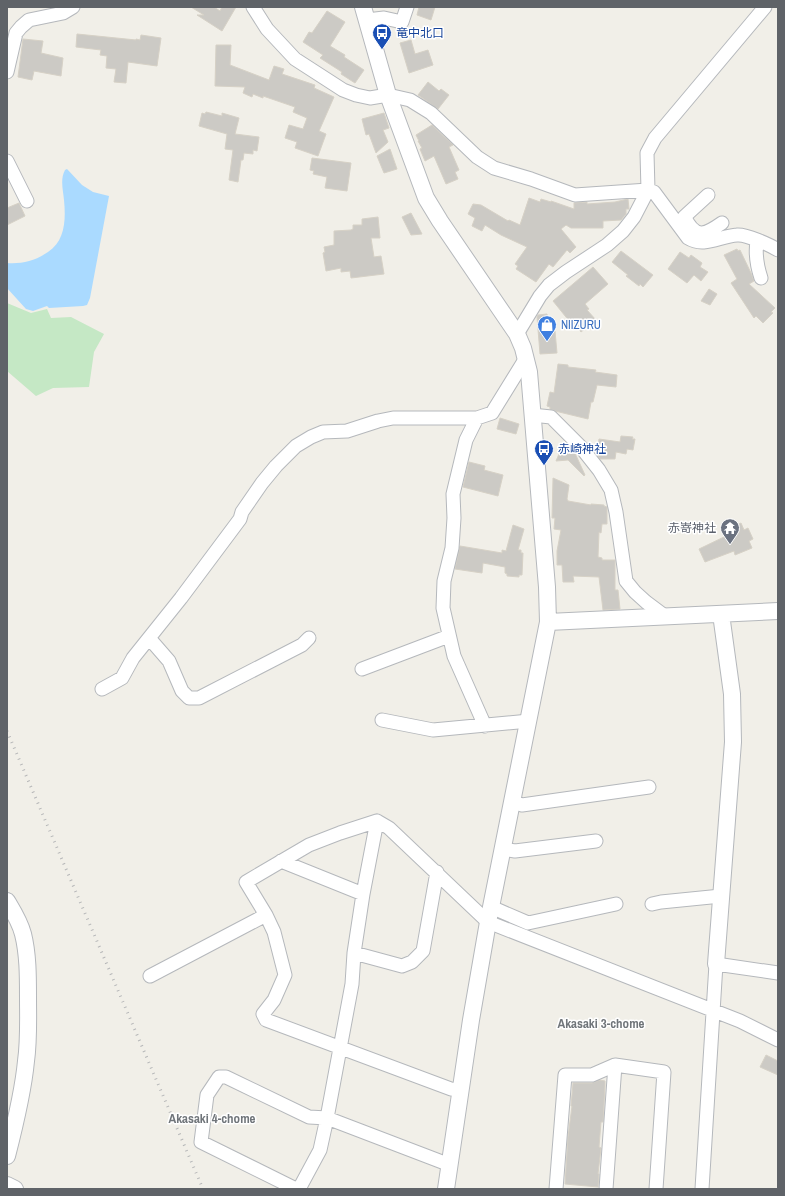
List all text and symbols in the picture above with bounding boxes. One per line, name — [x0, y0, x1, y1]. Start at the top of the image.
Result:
bus stop icon: 竜中北口 — [371, 22, 393, 50]
place label: 竜中北口 — [396, 25, 444, 41]
shop icon: NIIZURU — [536, 314, 558, 342]
place label: NIIZURU — [561, 317, 601, 333]
bus stop icon: 赤崎神社 — [533, 438, 555, 466]
place label: 赤崎神社 — [558, 441, 606, 457]
temple icon: 赤嵜神社 — [719, 517, 741, 545]
place label: 赤嵜神社 — [668, 520, 716, 536]
district label: Akasaki 3-chome — [557, 1015, 645, 1032]
district label: Akasaki 4-chome — [168, 1110, 256, 1127]

